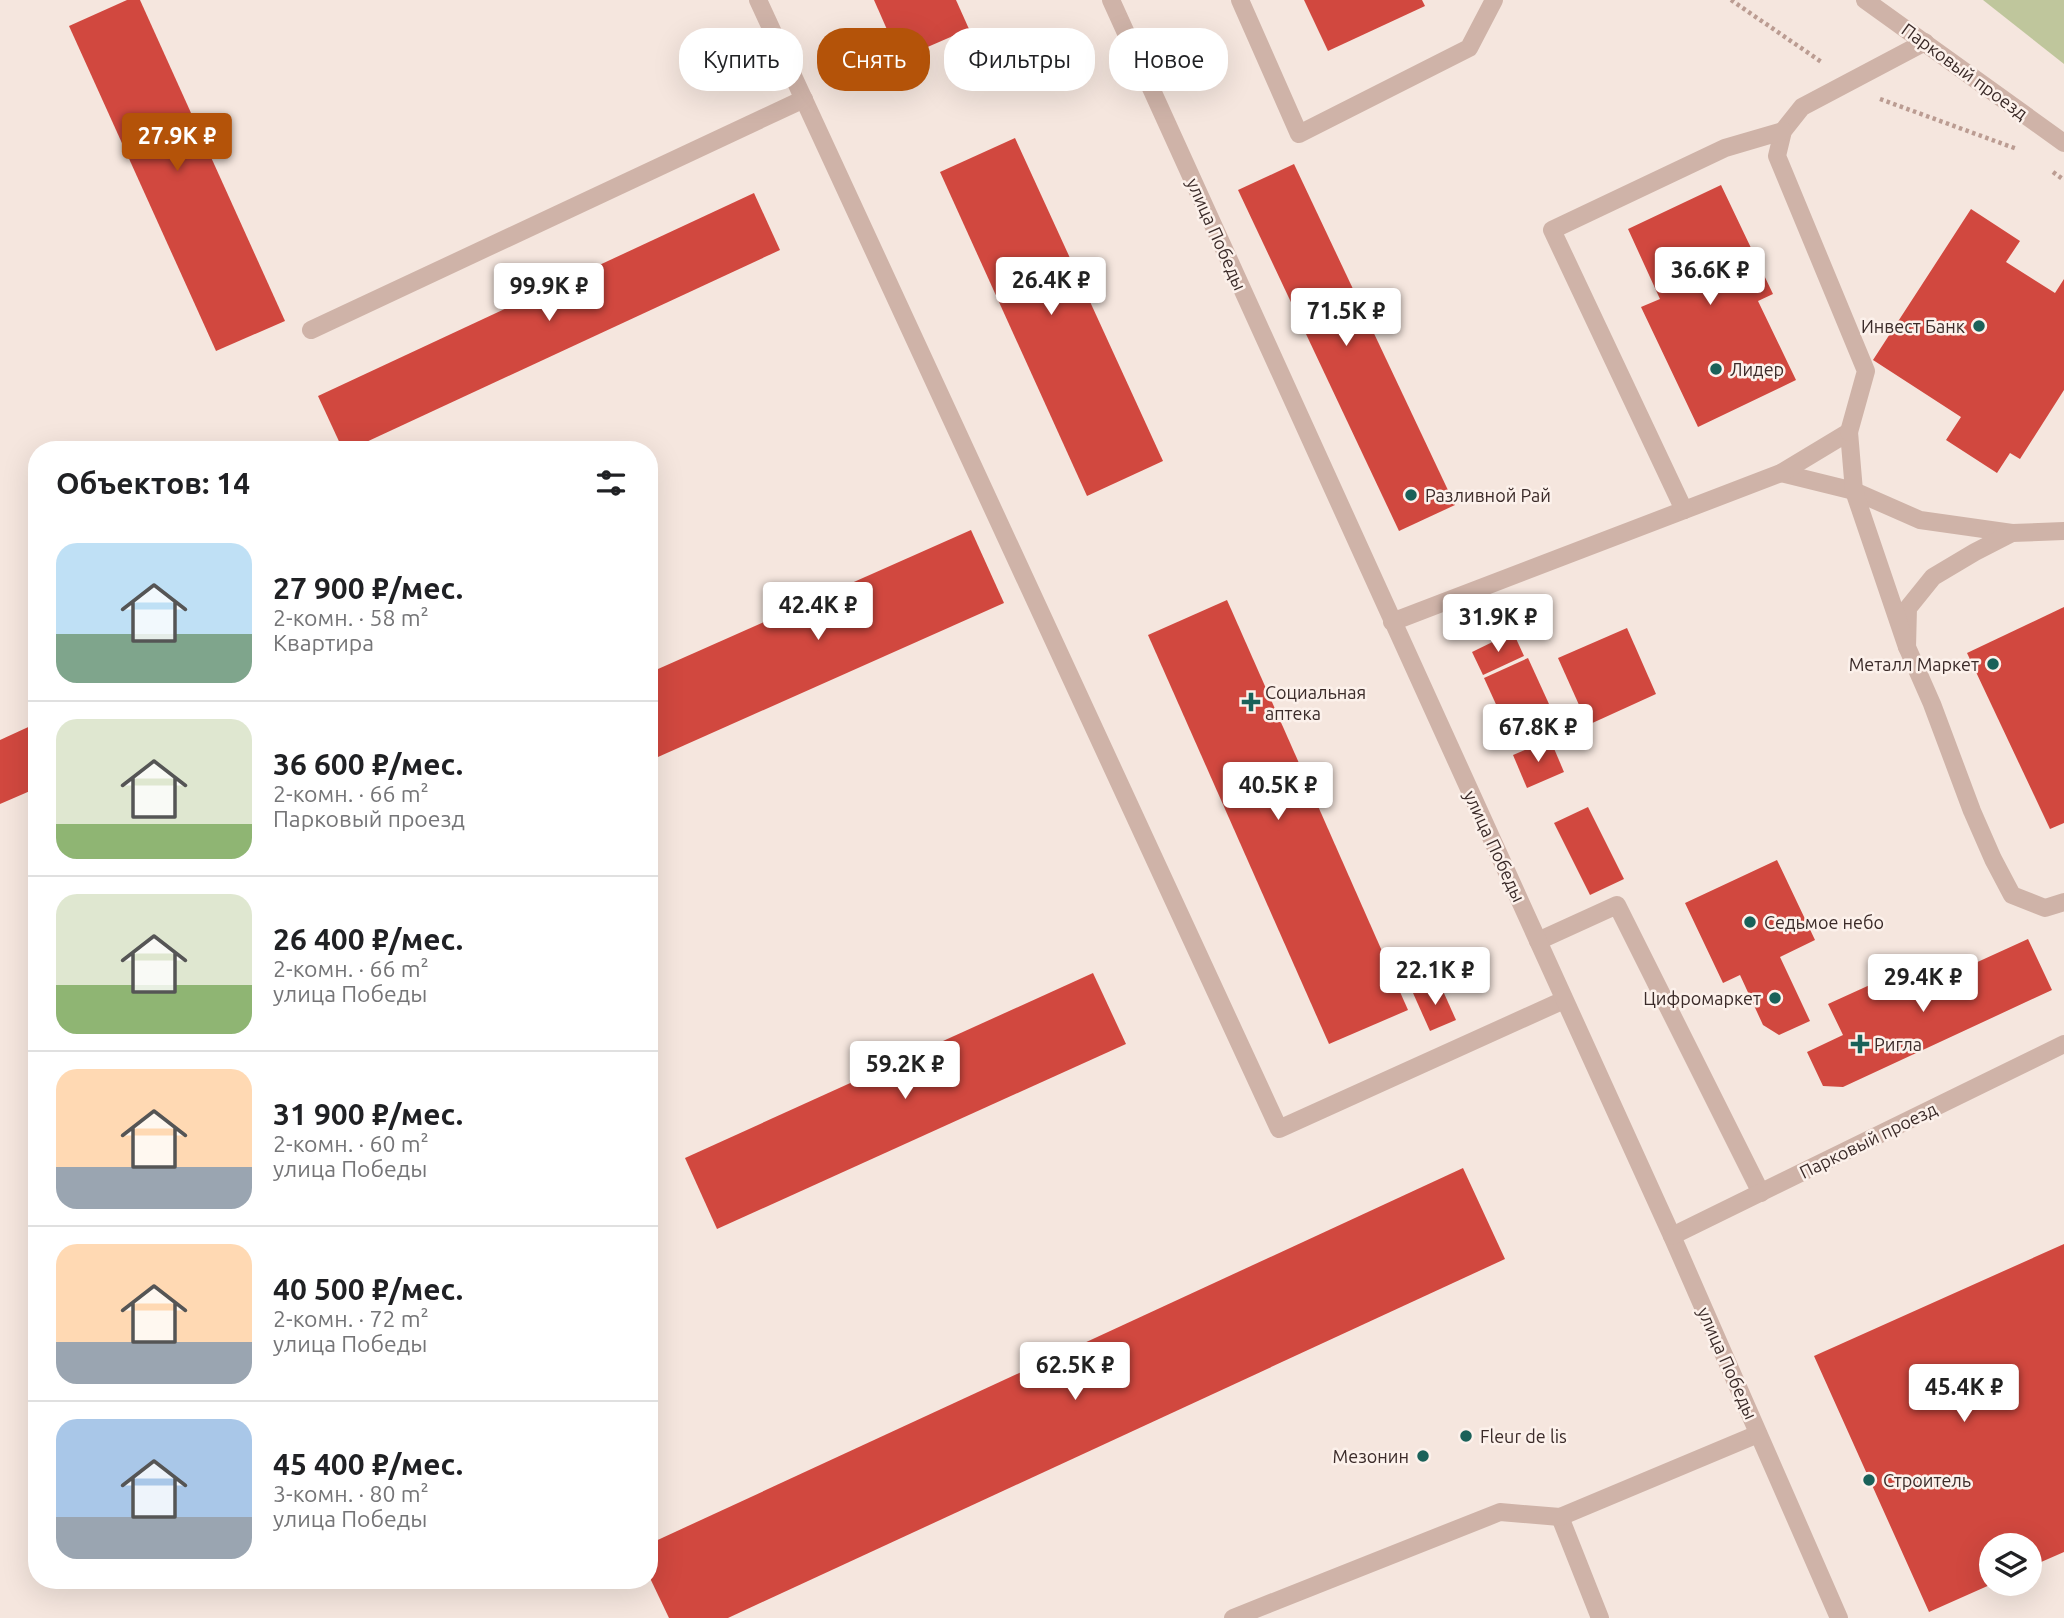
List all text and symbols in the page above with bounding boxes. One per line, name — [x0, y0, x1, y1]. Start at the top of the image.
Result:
street label: Парковый проезд — [1898, 19, 2032, 124]
chip: Купить — [679, 28, 803, 91]
chip: Снять — [817, 28, 930, 91]
chip: Фильтры — [944, 28, 1095, 91]
chip: Новое — [1109, 28, 1228, 91]
pin: 27.9K ₽ — [112, 114, 242, 173]
text: 27.9K ₽ — [138, 123, 216, 148]
street label: улица Победы — [1183, 175, 1251, 293]
pin: 36.6K ₽ — [1645, 247, 1775, 307]
text: 36.6K ₽ — [1671, 257, 1749, 282]
pin: 26.4K ₽ — [986, 258, 1116, 317]
pin: 99.9K ₽ — [484, 264, 614, 323]
text: 26.4K ₽ — [1012, 267, 1090, 292]
text: 99.9K ₽ — [510, 273, 588, 298]
pin: 71.5K ₽ — [1281, 288, 1411, 348]
text: 71.5K ₽ — [1307, 298, 1385, 323]
place label: Инвест Банк — [1861, 316, 1965, 336]
marker: Инвест Банк — [1971, 318, 1987, 334]
place label: Лидер — [1730, 359, 1784, 379]
marker: Лидер — [1708, 361, 1724, 377]
icon: filters — [592, 464, 630, 502]
text: Объектов: 14 — [56, 466, 250, 500]
place label: Разливной Рай — [1425, 485, 1551, 505]
marker: Разливной Рай — [1403, 487, 1419, 503]
icon: home — [112, 571, 196, 655]
text: 27 900 ₽/мес. — [273, 571, 463, 605]
pin: 42.4K ₽ — [753, 582, 883, 642]
text: 42.4K ₽ — [779, 592, 857, 617]
pin: 31.9K ₽ — [1433, 594, 1563, 654]
text: 31.9K ₽ — [1459, 604, 1537, 629]
text: 2-комн. · 58 m² — [273, 605, 429, 630]
text: Квартира — [273, 630, 374, 655]
place label: Металл Маркет — [1849, 654, 1979, 674]
marker: Металл Маркет — [1985, 656, 2001, 672]
place label: Социальная аптека — [1265, 682, 1366, 723]
marker: Социальная аптека — [1243, 694, 1259, 710]
pin: 67.8K ₽ — [1473, 704, 1603, 764]
text: 67.8K ₽ — [1499, 714, 1577, 739]
icon: home — [112, 747, 196, 831]
text: 36 600 ₽/мес. — [273, 747, 463, 781]
pin: 40.5K ₽ — [1213, 762, 1343, 822]
text: 40.5K ₽ — [1239, 772, 1317, 797]
text: 2-комн. · 66 m² — [273, 781, 429, 806]
street label: улица Победы — [1460, 787, 1530, 905]
text: Парковый проезд — [273, 806, 465, 831]
place label: Седьмое небо — [1764, 912, 1884, 932]
marker: Седьмое небо — [1742, 914, 1758, 930]
icon: home — [112, 922, 196, 1006]
text: 26 400 ₽/мес. — [273, 922, 463, 956]
pin: 22.1K ₽ — [1370, 948, 1500, 1007]
pin: 29.4K ₽ — [1858, 954, 1988, 1014]
text: 2-комн. · 66 m² — [273, 956, 429, 981]
text: 22.1K ₽ — [1396, 957, 1474, 982]
text: 29.4K ₽ — [1884, 964, 1962, 989]
text: улица Победы — [273, 981, 427, 1006]
place label: Цифромаркет — [1643, 988, 1761, 1008]
marker: Цифромаркет — [1767, 990, 1783, 1006]
place label: Ригла — [1874, 1034, 1922, 1054]
marker: Ригла — [1852, 1036, 1868, 1052]
pin: 59.2K ₽ — [840, 1042, 970, 1101]
text: 59.2K ₽ — [866, 1051, 944, 1076]
icon: home — [112, 1097, 196, 1181]
text: 31 900 ₽/мес. — [273, 1097, 463, 1131]
street label: Парковый проезд — [1796, 1098, 1940, 1182]
text: 2-комн. · 60 m² — [273, 1131, 429, 1156]
text: улица Победы — [273, 1156, 427, 1181]
icon: home — [112, 1272, 196, 1356]
text: 40 500 ₽/мес. — [273, 1272, 463, 1306]
street label: улица Победы — [1694, 1304, 1762, 1422]
text: 2-комн. · 72 m² — [273, 1306, 429, 1331]
text: улица Победы — [273, 1331, 427, 1356]
pin: 62.5K ₽ — [1010, 1342, 1140, 1402]
text: 62.5K ₽ — [1036, 1352, 1114, 1377]
pin: 45.4K ₽ — [1899, 1364, 2029, 1424]
text: 45.4K ₽ — [1925, 1374, 2003, 1399]
place label: Fleur de lis — [1480, 1426, 1567, 1446]
marker: Fleur de lis — [1458, 1428, 1474, 1444]
place label: Мезонин — [1333, 1446, 1409, 1466]
icon: home — [112, 1447, 196, 1531]
text: 45 400 ₽/мес. — [273, 1447, 463, 1481]
marker: Мезонин — [1415, 1448, 1431, 1464]
place label: Строитель — [1883, 1470, 1971, 1490]
marker: Строитель — [1861, 1472, 1877, 1488]
text: 3-комн. · 80 m² — [273, 1481, 429, 1506]
text: улица Победы — [273, 1506, 427, 1531]
map controls — [1979, 1533, 2042, 1596]
button: layers — [1979, 1533, 2042, 1596]

